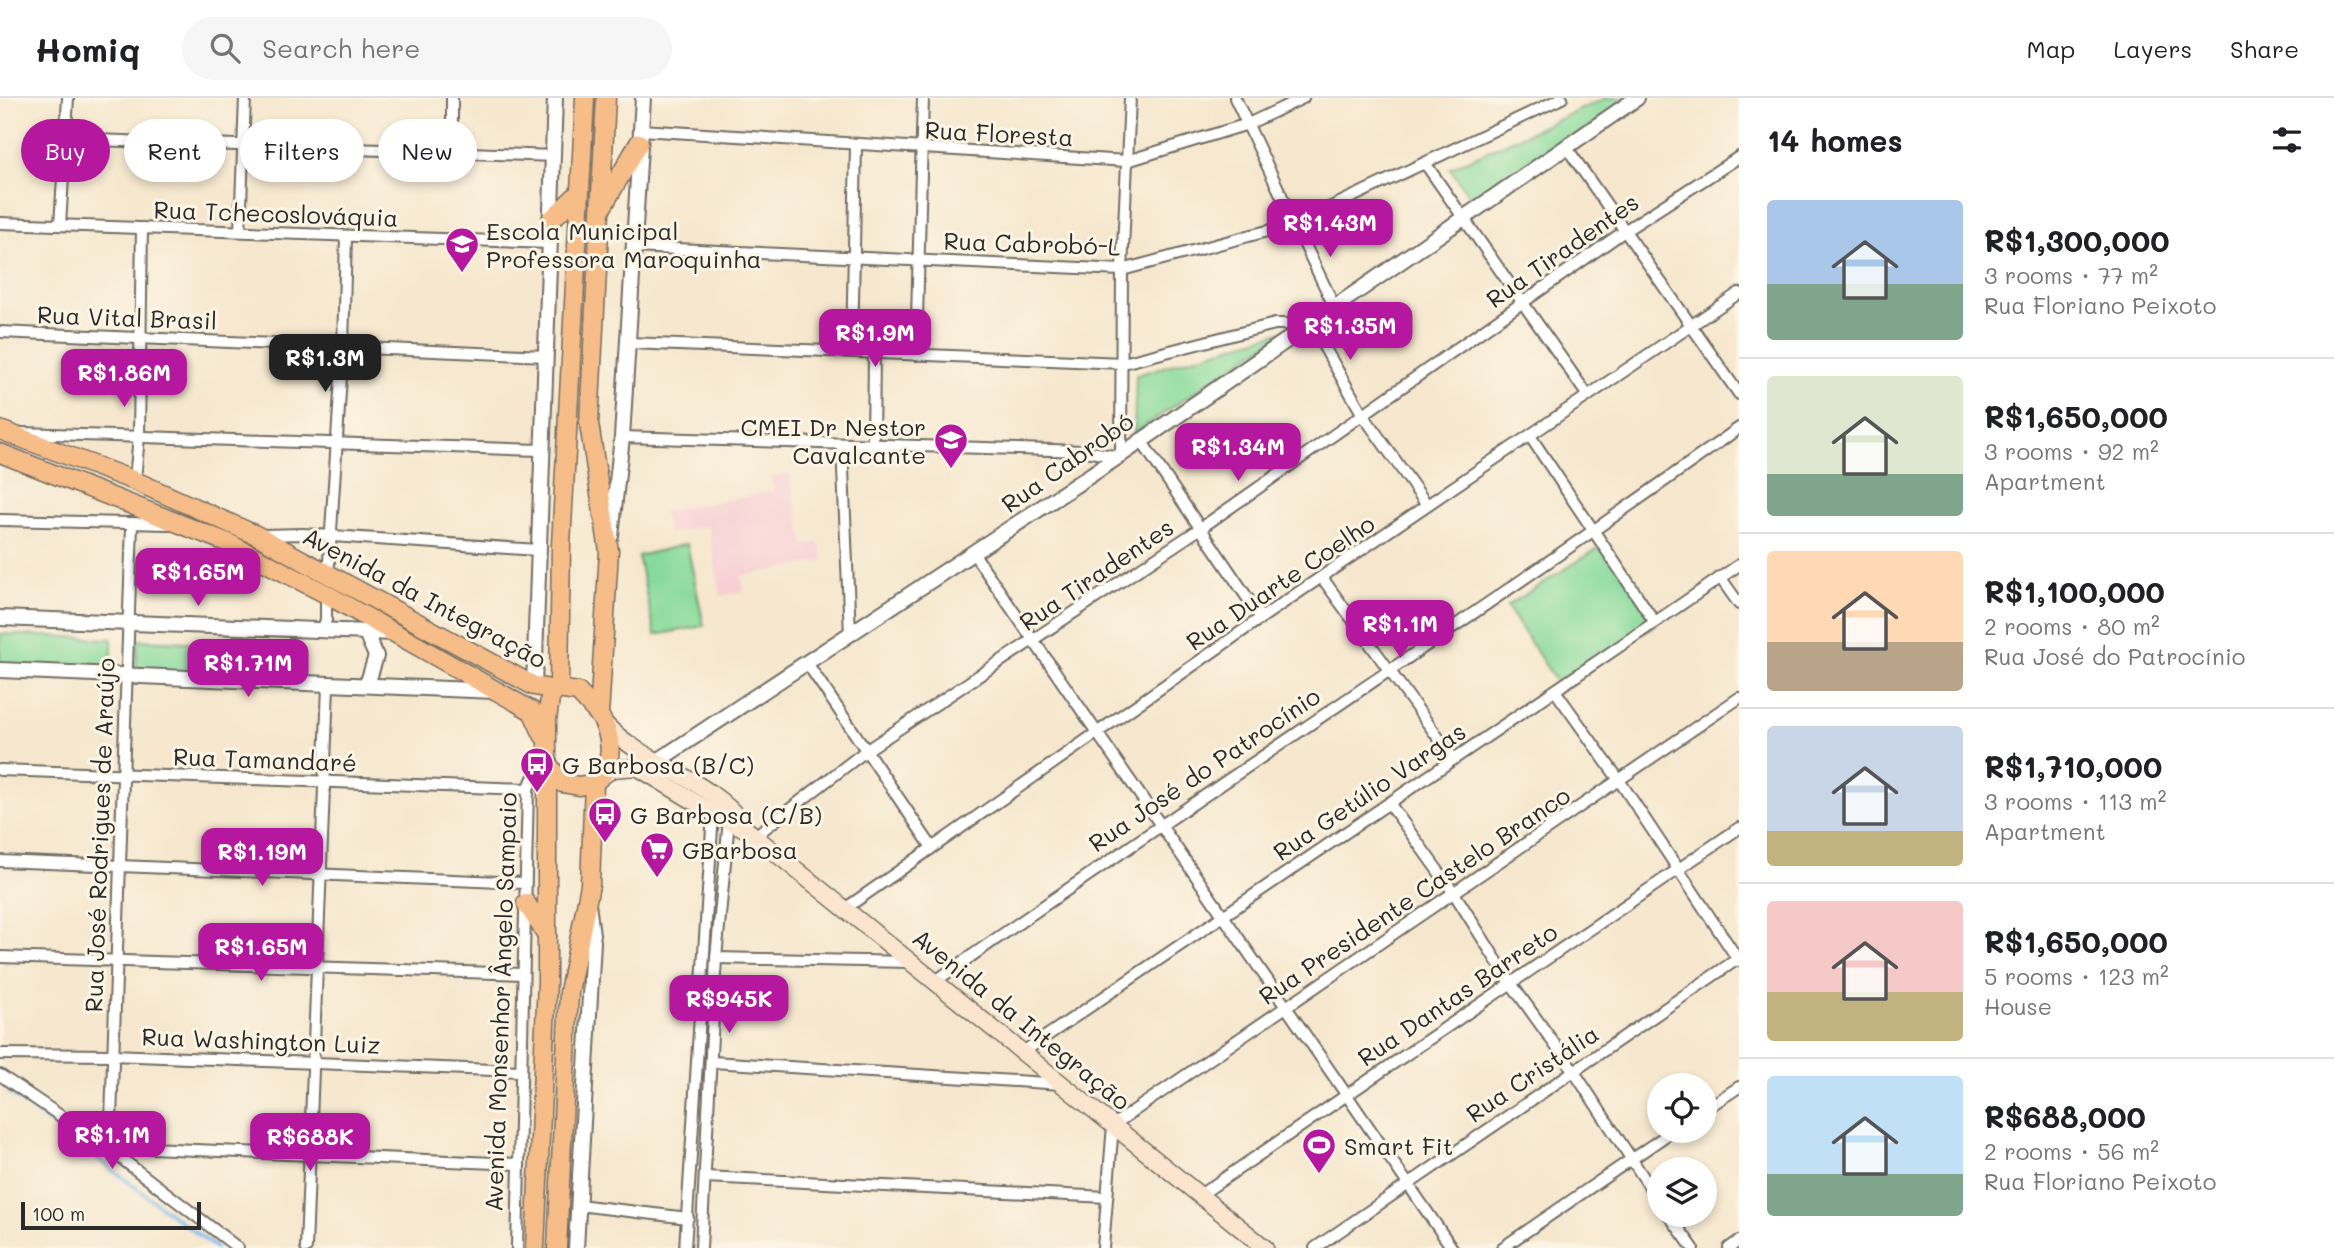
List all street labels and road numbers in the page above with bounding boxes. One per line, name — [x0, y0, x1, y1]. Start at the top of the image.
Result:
street label: Rua Floresta — [924, 114, 1074, 152]
street label: Rua Tiradentes — [1480, 186, 1644, 314]
street label: Rua Tchecoslováquia — [153, 193, 399, 233]
street label: Rua Cabrobó-L — [943, 224, 1121, 262]
street label: Rua Vital Brasil — [36, 298, 218, 336]
street label: Rua Cabrobó — [995, 405, 1139, 519]
street label: Rua Duarte Coelho — [1180, 507, 1380, 657]
street label: Rua Tiradentes — [1013, 511, 1179, 637]
street label: Avenida da Integração — [298, 520, 552, 674]
street label: Rua José Rodrigues de Araújo — [77, 657, 121, 1013]
street label: Rua José do Patrocínio — [1082, 680, 1326, 858]
street label: Rua Getúlio Vargas — [1267, 715, 1471, 867]
street label: Rua Tamandaré — [173, 740, 357, 778]
street label: Rua Presidente Castelo Branco — [1252, 779, 1576, 1011]
street label: Avenida Monsenhor Ângelo Sampaio — [477, 792, 523, 1212]
street label: Rua Dantas Barreto — [1351, 916, 1563, 1072]
street label: Avenida da Integração — [907, 922, 1137, 1116]
street label: Rua Cristália — [1460, 1017, 1604, 1129]
street label: Rua Washington Luiz — [141, 1020, 381, 1060]

